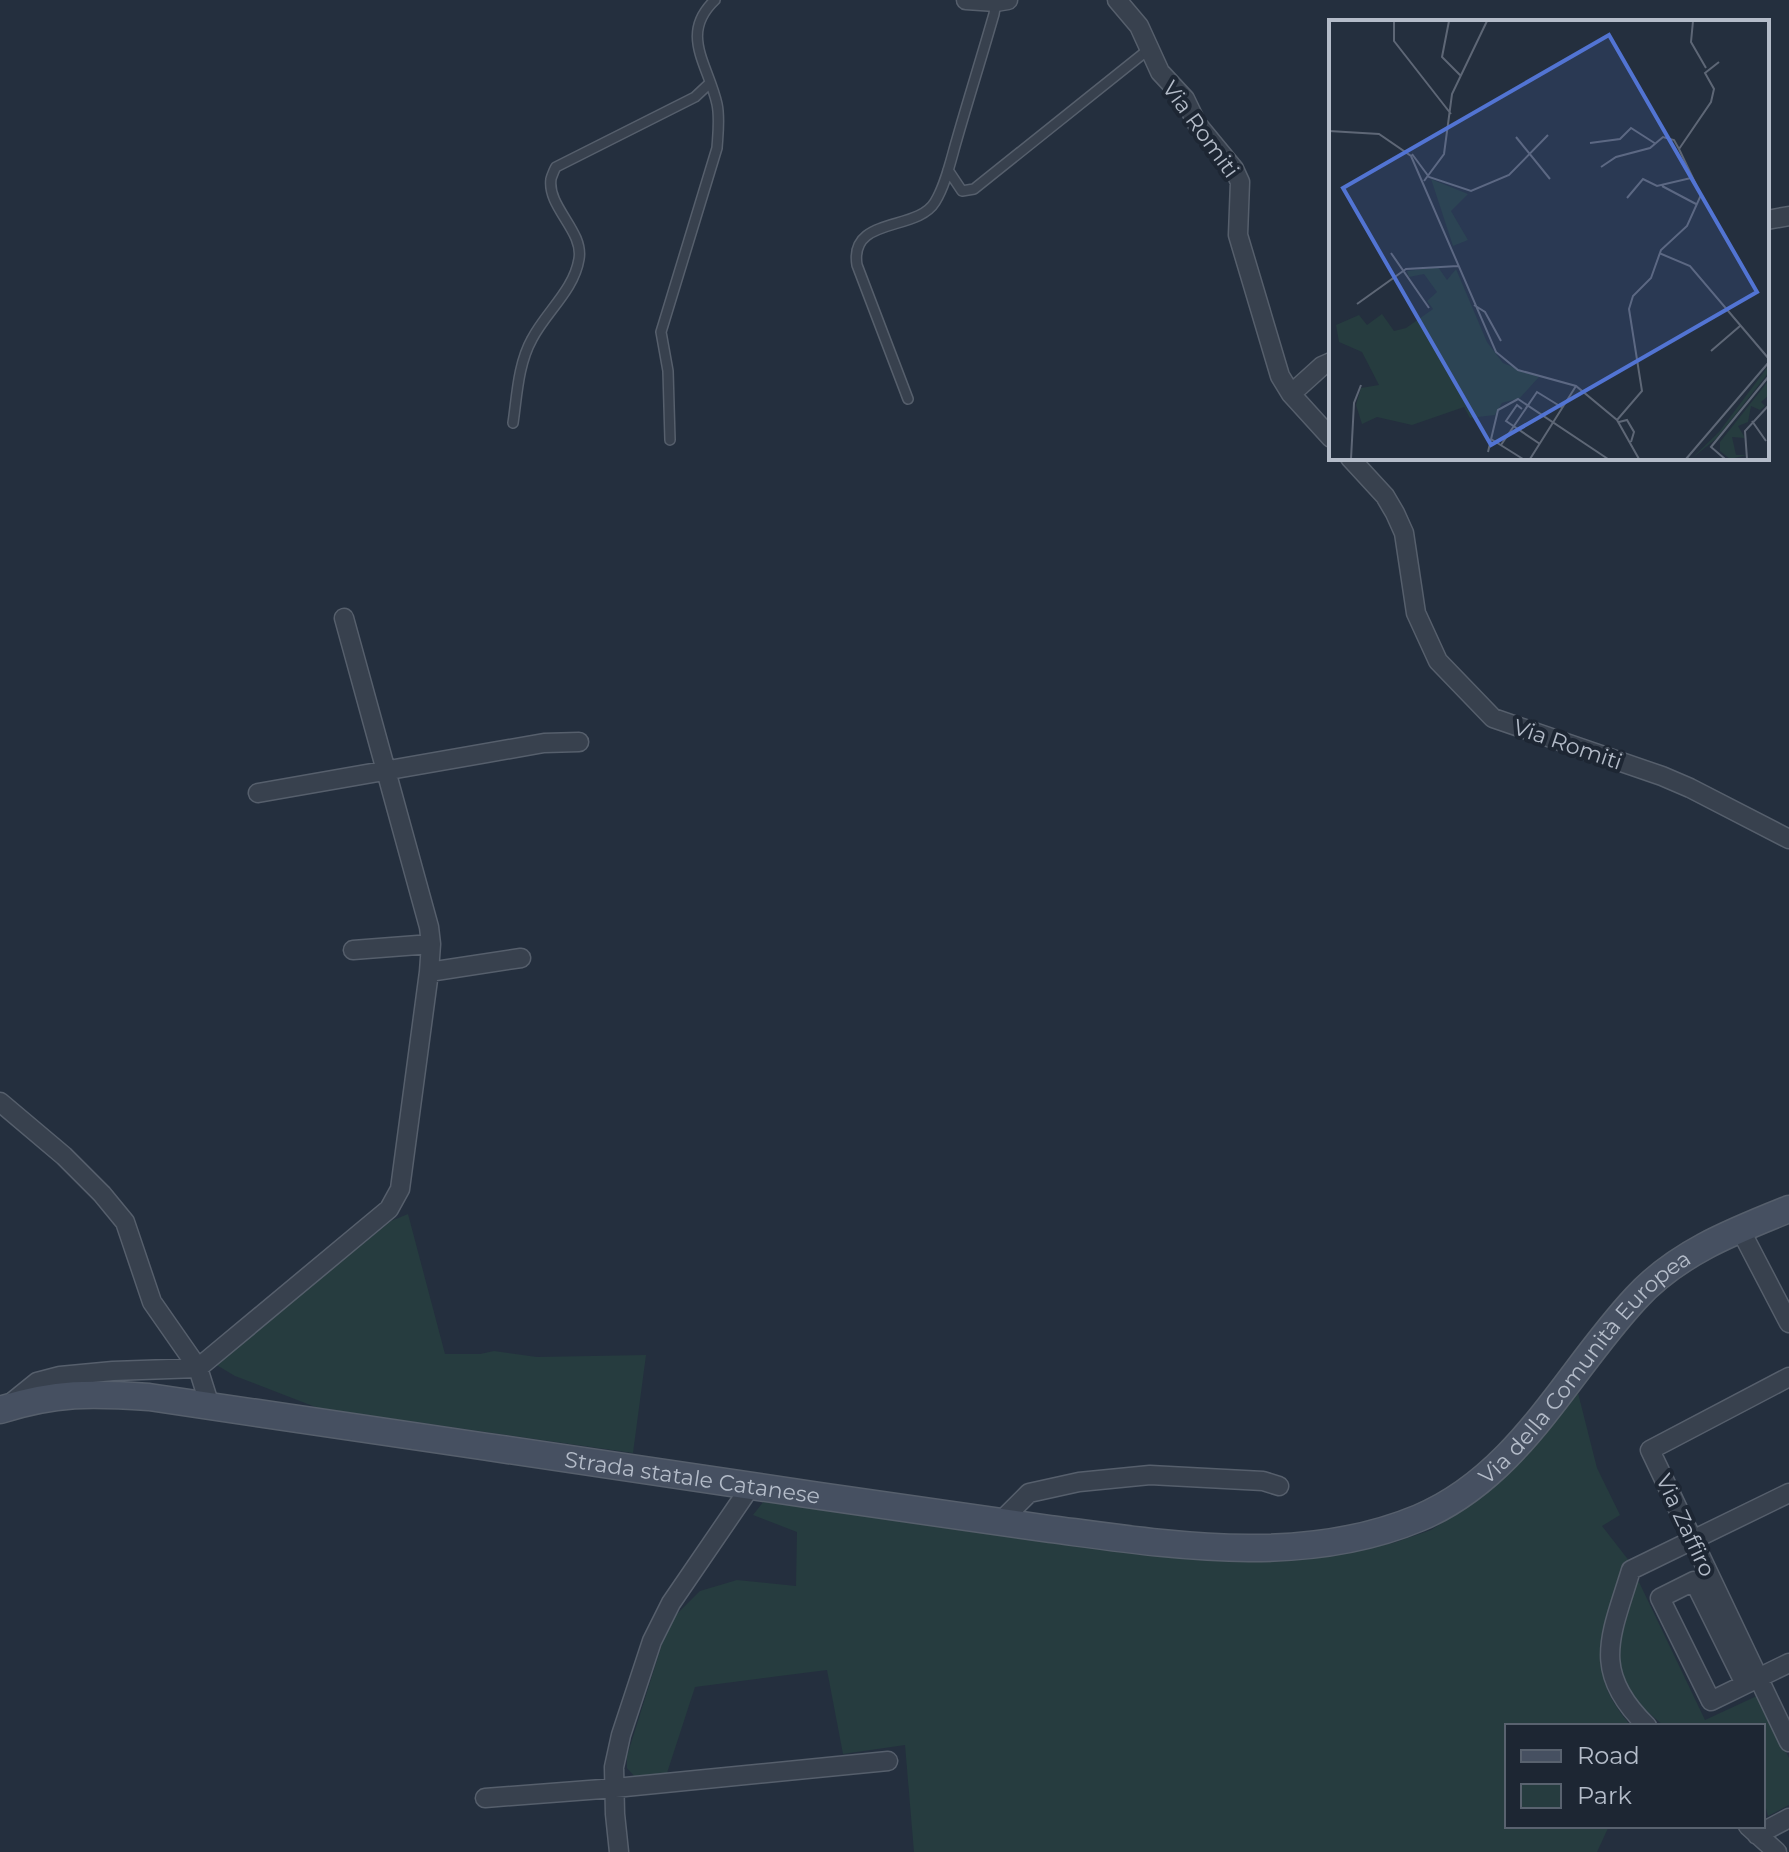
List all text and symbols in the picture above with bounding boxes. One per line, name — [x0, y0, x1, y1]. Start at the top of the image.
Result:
inset map — [1329, 20, 1769, 460]
street label: Via Romiti — [1156, 76, 1245, 183]
street label: Via Romiti — [1510, 713, 1626, 776]
street label: Via della Comunità Europea — [1473, 1245, 1696, 1490]
street label: Strada statale Catanese — [563, 1446, 822, 1510]
street label: Via Zaffiro — [1650, 1470, 1721, 1581]
legend — [1505, 1724, 1765, 1828]
text: Road — [1577, 1741, 1640, 1770]
text: Park — [1577, 1781, 1632, 1810]

